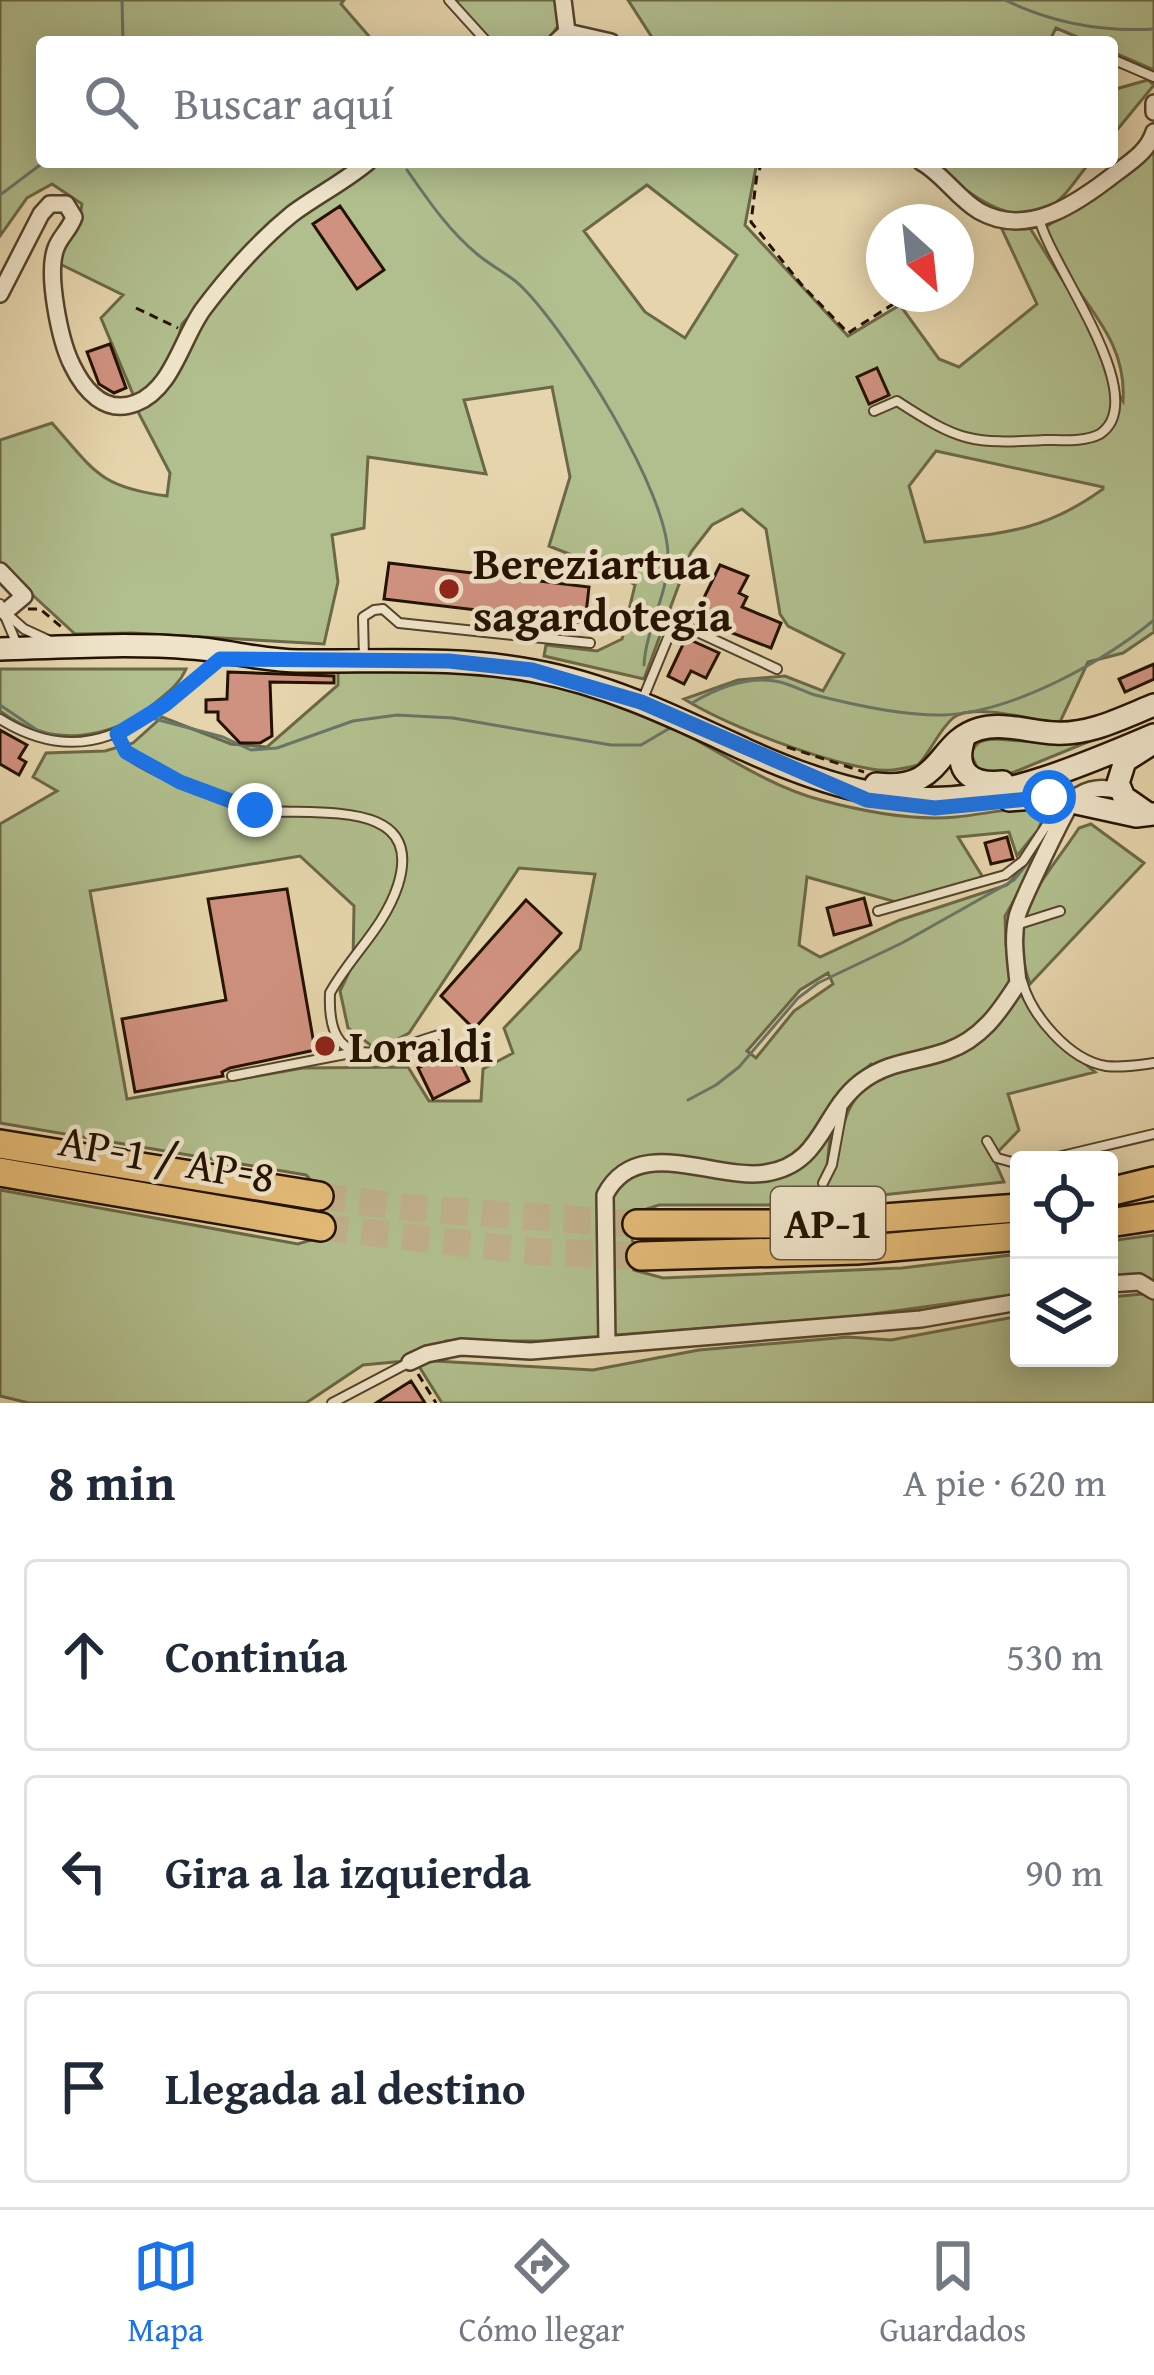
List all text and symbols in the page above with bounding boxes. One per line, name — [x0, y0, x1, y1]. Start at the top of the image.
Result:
search box — [36, 36, 1118, 168]
icon: search — [78, 69, 144, 135]
text: Buscar aquí — [174, 70, 393, 135]
north arrow — [866, 204, 974, 312]
place label: Bereziartua sagardotegia — [473, 530, 732, 647]
marker: Bereziartua sagardotegia — [436, 576, 462, 602]
route start — [1022, 770, 1076, 824]
route end — [228, 783, 282, 837]
place label: Loraldi — [349, 1013, 493, 1078]
marker: Loraldi — [312, 1033, 338, 1059]
street label: AP-1 / AP-8 — [54, 1107, 280, 1208]
map controls — [1010, 1151, 1118, 1367]
button: locate — [1010, 1151, 1118, 1259]
road number: AP-1 — [771, 1187, 885, 1259]
button: layers — [1010, 1259, 1118, 1367]
text: 8 min — [48, 1444, 175, 1519]
text: A pie · 620 m — [903, 1453, 1106, 1510]
icon: ahead — [51, 1622, 117, 1688]
text: Continúa — [165, 1623, 347, 1688]
text: 530 m — [1006, 1627, 1103, 1684]
icon: left — [51, 1838, 117, 1904]
text: Gira a la izquierda — [165, 1839, 531, 1904]
text: 90 m — [1025, 1843, 1103, 1900]
icon: arrive — [51, 2054, 117, 2120]
text: Llegada al destino — [165, 2055, 526, 2120]
tab: Mapa — [128, 2233, 204, 2353]
tab: Cómo llegar — [459, 2233, 624, 2353]
tab: Guardados — [879, 2233, 1026, 2353]

